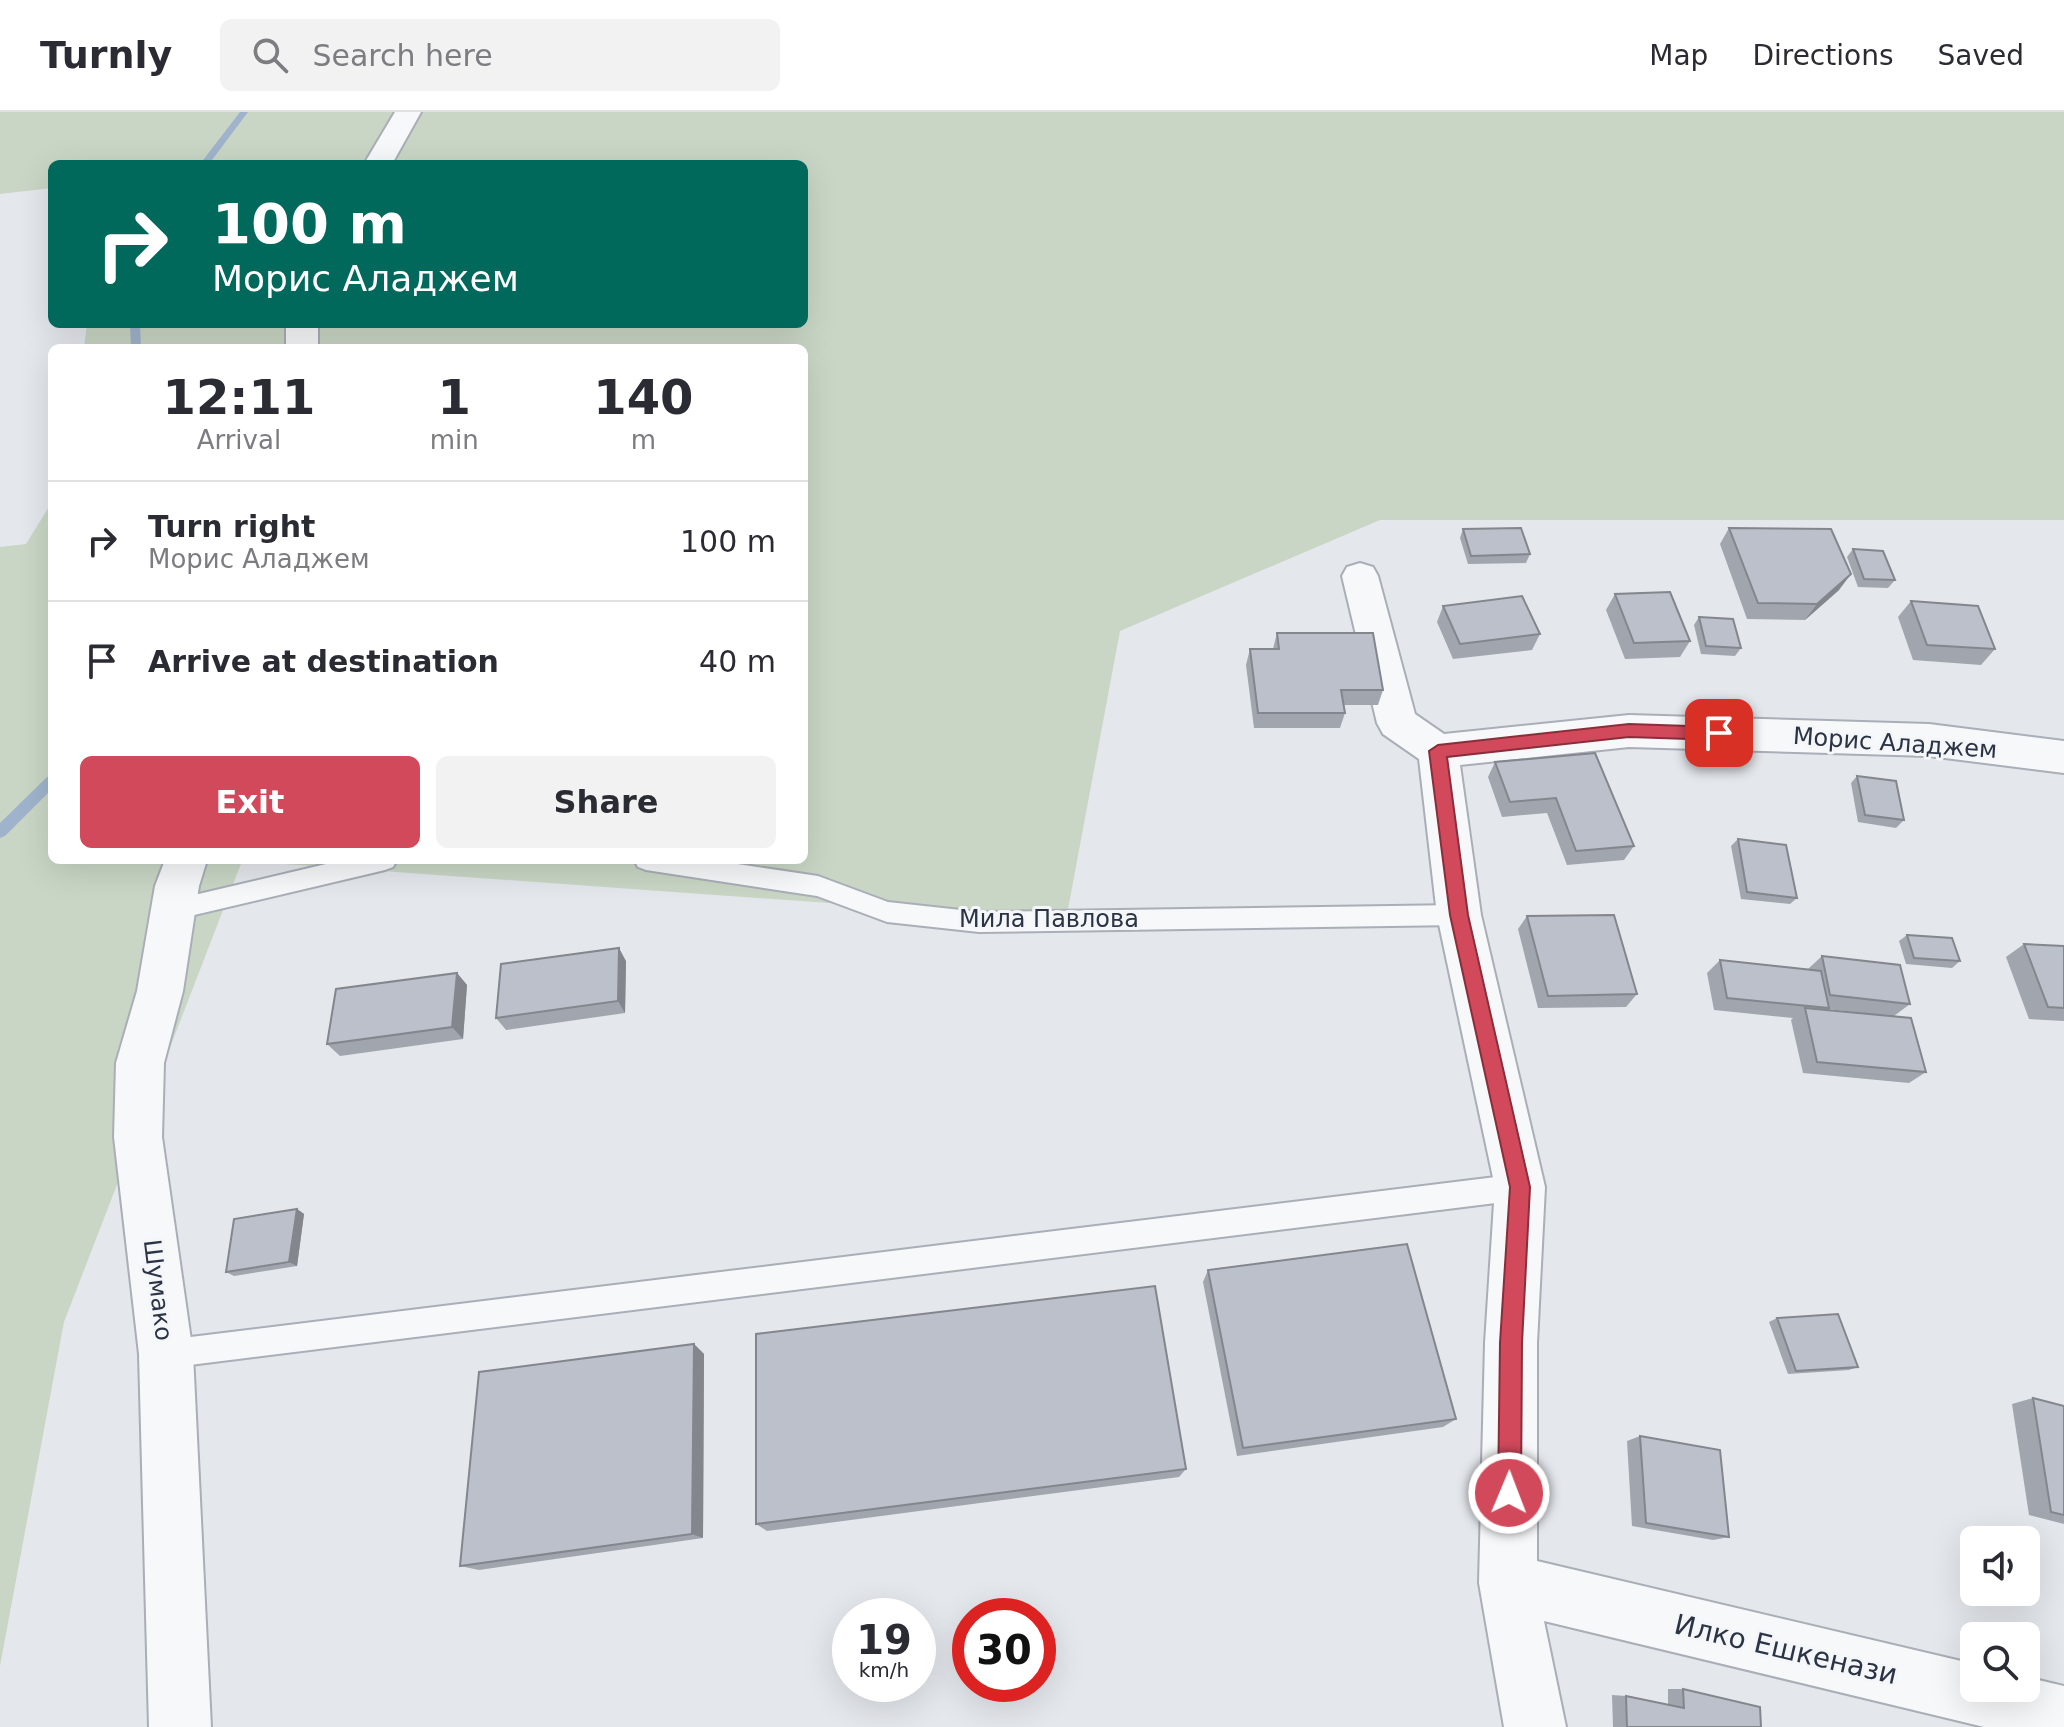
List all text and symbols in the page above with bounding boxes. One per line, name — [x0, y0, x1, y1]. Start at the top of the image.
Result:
search box — [220, 19, 780, 91]
text: Turnly — [40, 33, 172, 77]
icon: search — [248, 33, 292, 77]
text: Search here — [312, 38, 493, 73]
text: Map — [1649, 39, 1708, 72]
text: Directions — [1752, 39, 1893, 72]
text: Saved — [1937, 39, 2024, 72]
text: 100 m — [212, 191, 407, 256]
icon: right — [80, 192, 184, 296]
text: Морис Аладжем — [212, 258, 519, 299]
text: 12:11 — [162, 369, 315, 425]
text: 1 — [438, 369, 471, 425]
text: 140 — [593, 369, 693, 425]
text: Arrival — [197, 425, 281, 455]
text: min — [430, 425, 479, 455]
text: m — [631, 425, 656, 455]
text: Turn right — [148, 509, 315, 544]
icon: right — [80, 519, 124, 563]
text: 100 m — [680, 524, 776, 559]
text: Морис Аладжем — [148, 544, 370, 574]
icon: arrive — [80, 639, 124, 683]
text: Arrive at destination — [148, 644, 499, 679]
text: 40 m — [699, 644, 776, 679]
pin — [1685, 699, 1753, 767]
icon: arrive — [1697, 711, 1741, 755]
street label: Морис Аладжем — [1792, 722, 1998, 764]
button: Exit — [80, 756, 420, 848]
button: Share — [436, 756, 776, 848]
street label: Мила Павлова — [959, 905, 1139, 933]
street label: Шумако — [138, 1238, 178, 1342]
position arrow — [1467, 1451, 1551, 1535]
map controls — [1960, 1526, 2040, 1702]
button: sound — [1960, 1526, 2040, 1606]
speed limit sign: 30 — [952, 1598, 1056, 1702]
street label: Илко Ешкенази — [1671, 1608, 1901, 1691]
text: 19 — [856, 1617, 912, 1663]
button: search — [1960, 1622, 2040, 1702]
text: km/h — [859, 1658, 909, 1682]

